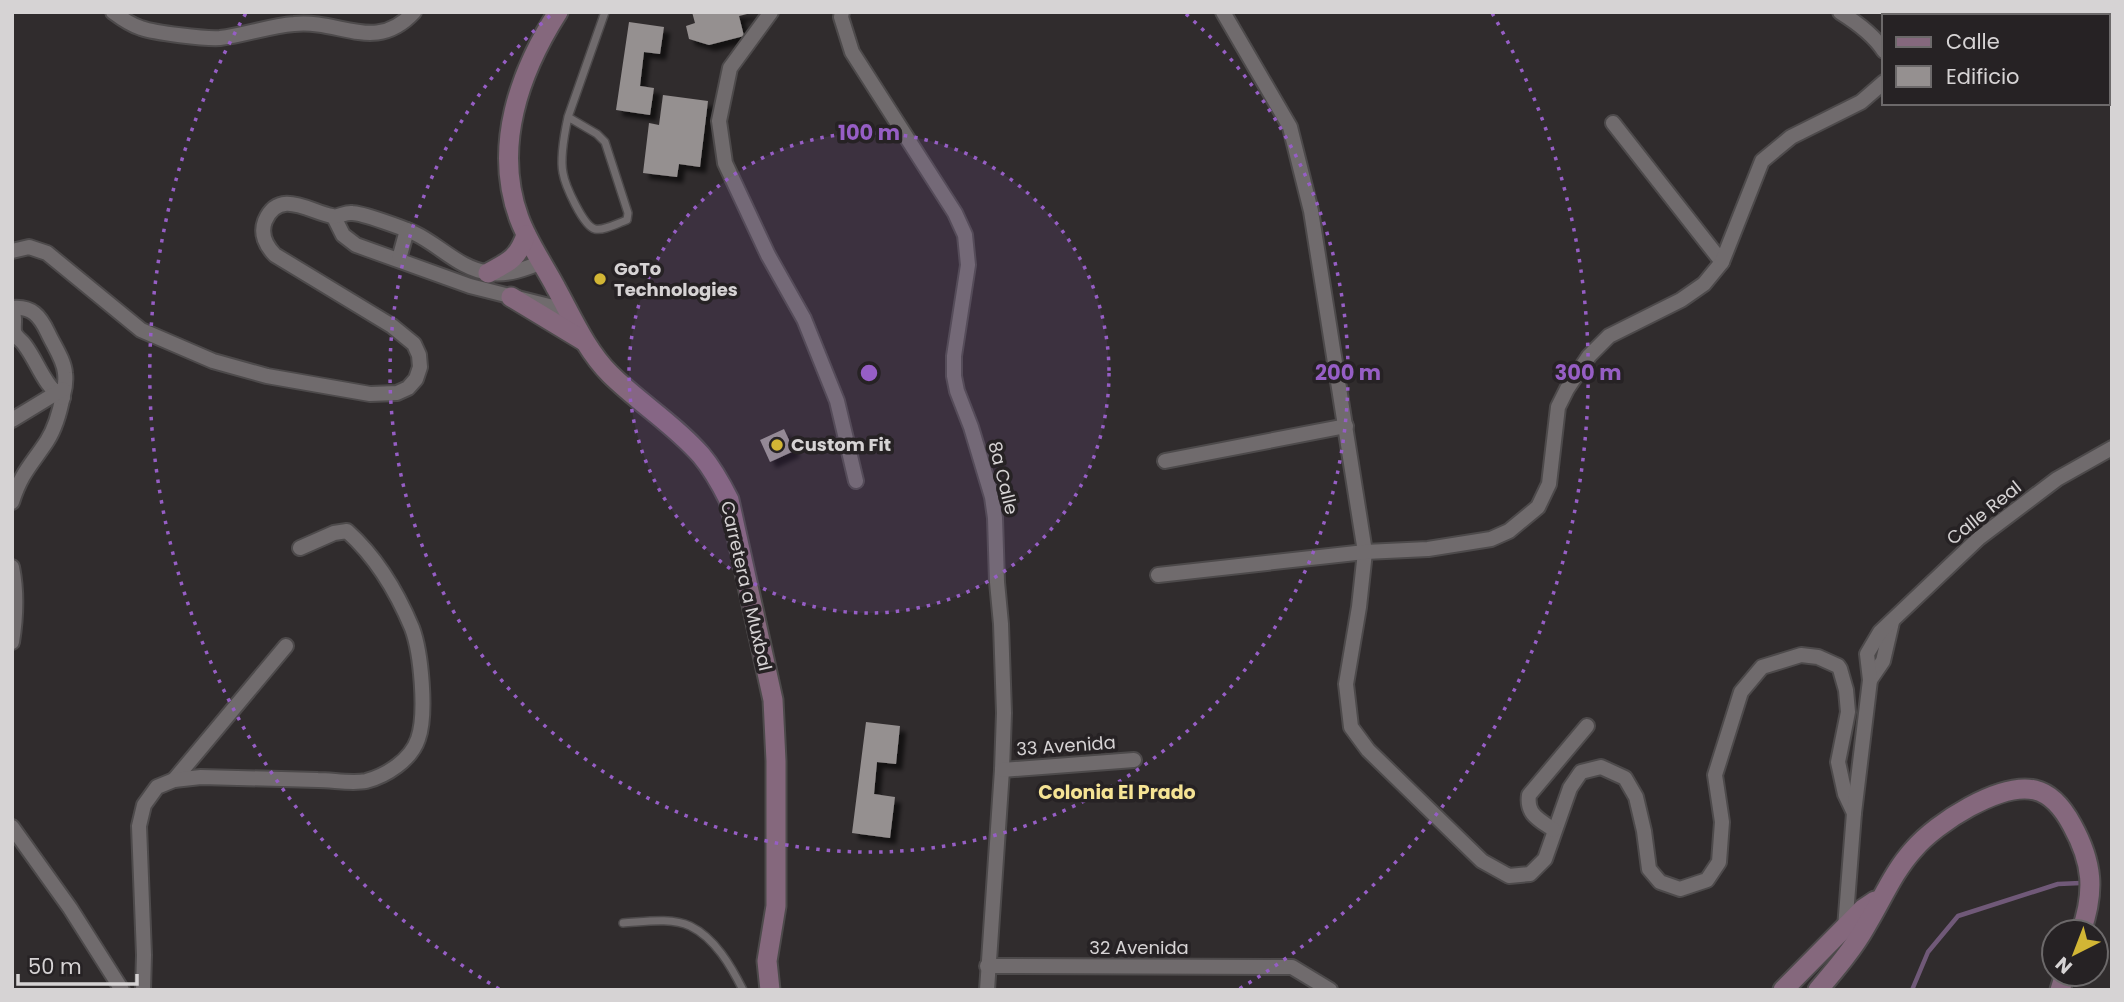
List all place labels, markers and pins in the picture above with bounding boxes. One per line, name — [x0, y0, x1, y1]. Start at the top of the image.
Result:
place label: GoTo Technologies — [614, 256, 738, 302]
marker: GoTo Technologies — [592, 271, 608, 287]
centre of rings — [857, 361, 881, 385]
place label: Custom Fit — [791, 432, 891, 457]
marker: Custom Fit — [769, 437, 785, 453]

